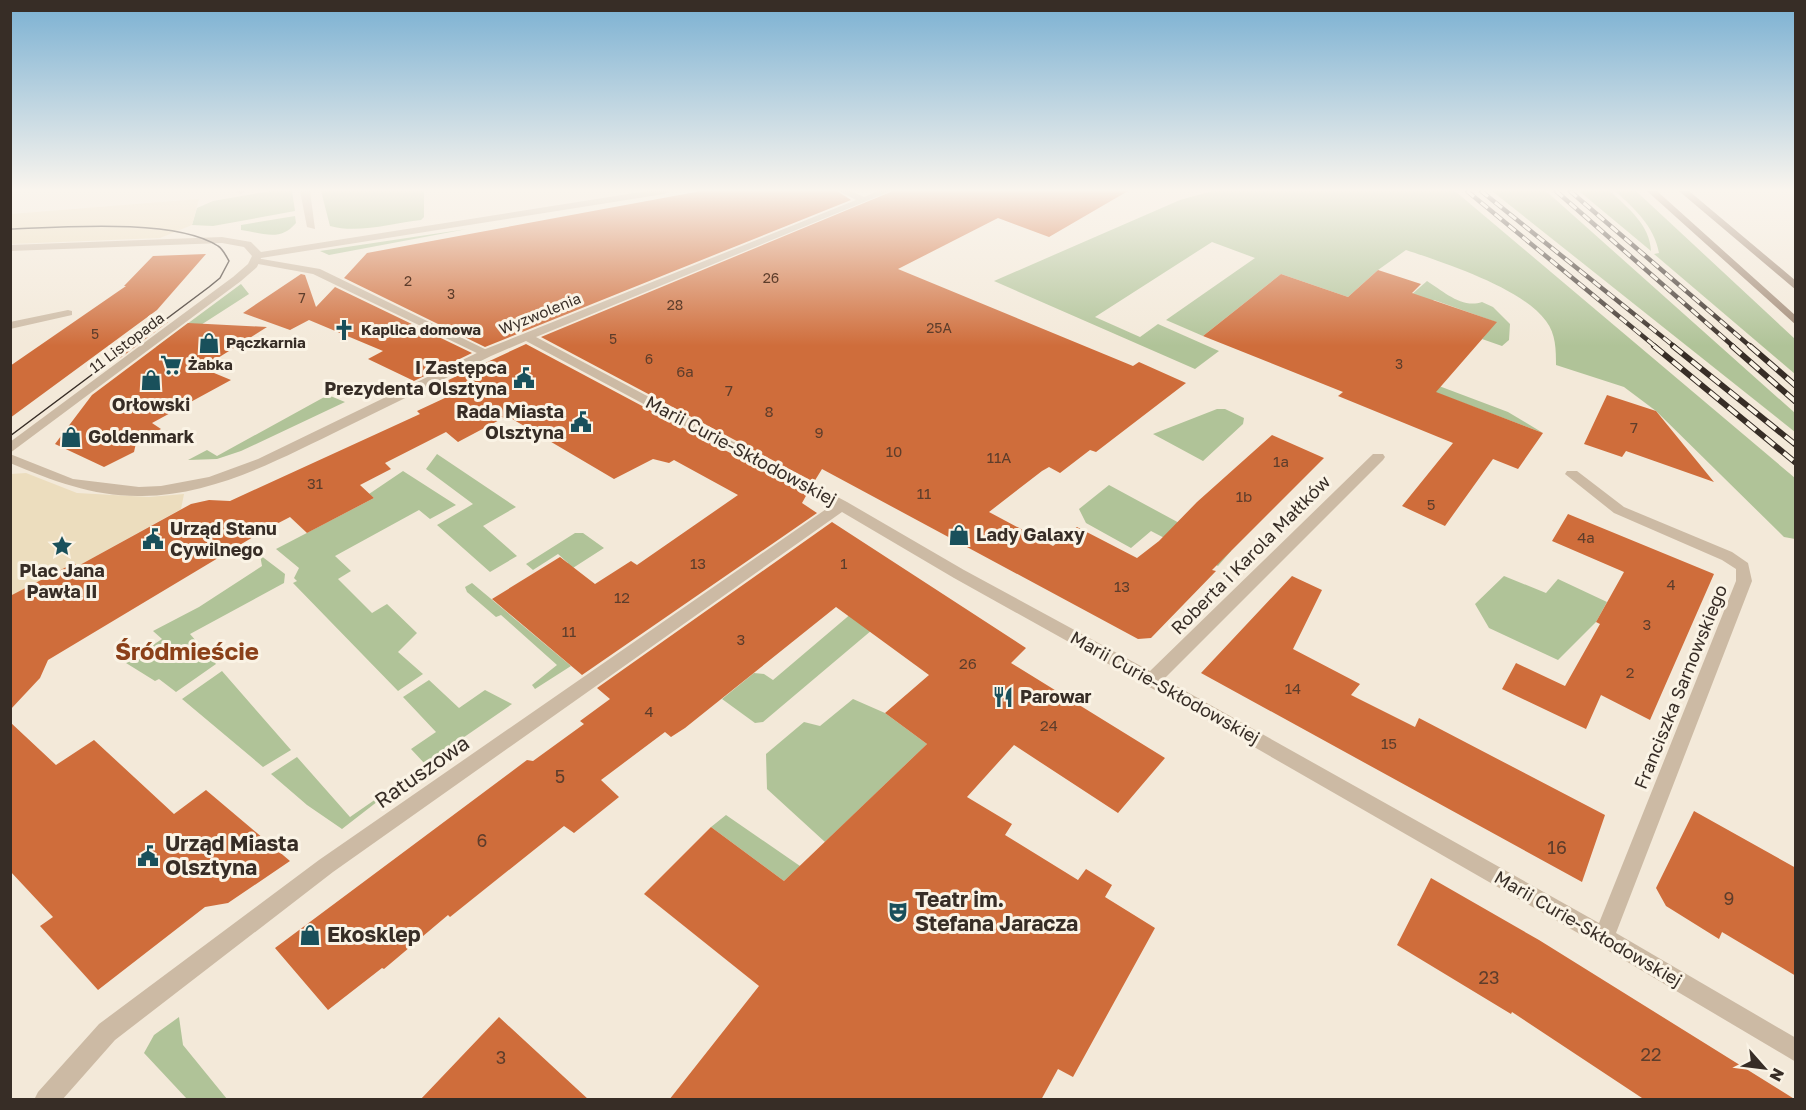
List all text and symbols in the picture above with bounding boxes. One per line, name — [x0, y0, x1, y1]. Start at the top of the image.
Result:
house number: 26 — [763, 269, 779, 286]
house number: 2 — [404, 272, 412, 289]
house number: 3 — [447, 285, 455, 302]
street label: Wyzwolenia — [496, 288, 583, 338]
house number: 7 — [298, 289, 306, 306]
house number: 28 — [667, 296, 683, 313]
street label: 11 Listopada — [85, 308, 167, 376]
church icon: Kaplica domowa — [332, 318, 356, 342]
house number: 25A — [926, 319, 952, 336]
place label: Kaplica domowa — [361, 320, 481, 338]
house number: 5 — [91, 325, 99, 342]
house number: 5 — [609, 330, 617, 347]
shop icon: Pączkarnia — [197, 331, 221, 355]
place label: Pączkarnia — [226, 333, 306, 351]
house number: 6 — [645, 350, 653, 367]
supermarket icon: Żabka — [159, 353, 183, 377]
place label: Żabka — [188, 355, 233, 373]
house number: 3 — [1395, 355, 1403, 372]
place label: I Zastępca Prezydenta Olsztyna — [324, 356, 507, 399]
house number: 6a — [676, 362, 694, 380]
public building icon: I Zastępca Prezydenta Olsztyna — [512, 366, 536, 390]
shop icon: Orłowski — [139, 368, 163, 392]
house number: 7 — [725, 381, 733, 399]
street label: Marii Curie-Skłodowskiej — [642, 390, 841, 510]
place label: Orłowski — [112, 393, 190, 415]
place label: Rada Miasta Olsztyna — [456, 400, 564, 443]
house number: 8 — [764, 402, 774, 420]
public building icon: Rada Miasta Olsztyna — [569, 410, 593, 434]
house number: 7 — [1630, 418, 1638, 436]
house number: 9 — [814, 423, 824, 441]
shop icon: Goldenmark — [59, 425, 83, 449]
place label: Goldenmark — [88, 425, 195, 447]
house number: 10 — [886, 442, 902, 460]
house number: 11A — [987, 448, 1011, 466]
house number: 1a — [1273, 452, 1289, 470]
street label: Roberta i Karola Małłków — [1166, 470, 1335, 638]
house number: 31 — [307, 474, 323, 492]
house number: 11 — [917, 484, 931, 502]
house number: 1b — [1236, 487, 1252, 505]
house number: 5 — [1427, 495, 1435, 513]
place label: Urząd Stanu Cywilnego — [170, 517, 277, 560]
shop icon: Lady Galaxy — [947, 523, 971, 547]
place label: Lady Galaxy — [976, 523, 1085, 545]
public building icon: Urząd Stanu Cywilnego — [141, 527, 165, 551]
house number: 4a — [1577, 528, 1595, 546]
place icon: Plac Jana Pawła II — [50, 534, 74, 558]
house number: 13 — [690, 554, 706, 572]
house number: 1 — [840, 554, 848, 572]
place label: Plac Jana Pawła II — [19, 559, 105, 602]
house number: 4 — [1666, 575, 1676, 593]
house number: 13 — [1114, 577, 1130, 595]
street label: Franciszka Sarnowskiego — [1629, 581, 1731, 792]
house number: 12 — [614, 588, 630, 606]
house number: 3 — [1643, 615, 1651, 633]
house number: 11 — [562, 622, 576, 640]
street label: Marii Curie-Skłodowskiej — [1067, 626, 1264, 748]
house number: 3 — [737, 630, 745, 648]
district label: Śródmieście — [115, 636, 259, 665]
house number: 26 — [959, 654, 977, 672]
house number: 2 — [1626, 663, 1634, 681]
house number: 14 — [1285, 679, 1301, 697]
restaurant icon: Parowar — [991, 685, 1015, 709]
place label: Parowar — [1020, 685, 1092, 707]
house number: 4 — [644, 702, 654, 720]
house number: 24 — [1040, 716, 1058, 734]
street label: Ratuszowa — [369, 729, 474, 813]
house number: 15 — [1381, 734, 1397, 752]
house number: 5 — [555, 765, 565, 787]
house number: 6 — [477, 829, 487, 851]
place label: Urząd Miasta Olsztyna — [165, 830, 299, 880]
house number: 16 — [1547, 836, 1567, 858]
public building icon: Urząd Miasta Olsztyna — [136, 844, 160, 868]
street label: Marii Curie-Skłodowskiej — [1491, 865, 1686, 991]
place label: Teatr im. Stefana Jaracza — [915, 886, 1078, 936]
house number: 9 — [1724, 887, 1734, 909]
theatre icon: Teatr im. Stefana Jaracza — [886, 900, 910, 924]
place label: Ekosklep — [327, 921, 421, 947]
shop icon: Ekosklep — [298, 923, 322, 947]
house number: 23 — [1479, 966, 1499, 988]
north arrow — [1734, 1038, 1794, 1098]
house number: 22 — [1641, 1043, 1661, 1065]
house number: 3 — [496, 1046, 506, 1068]
text: N — [1766, 1065, 1789, 1085]

